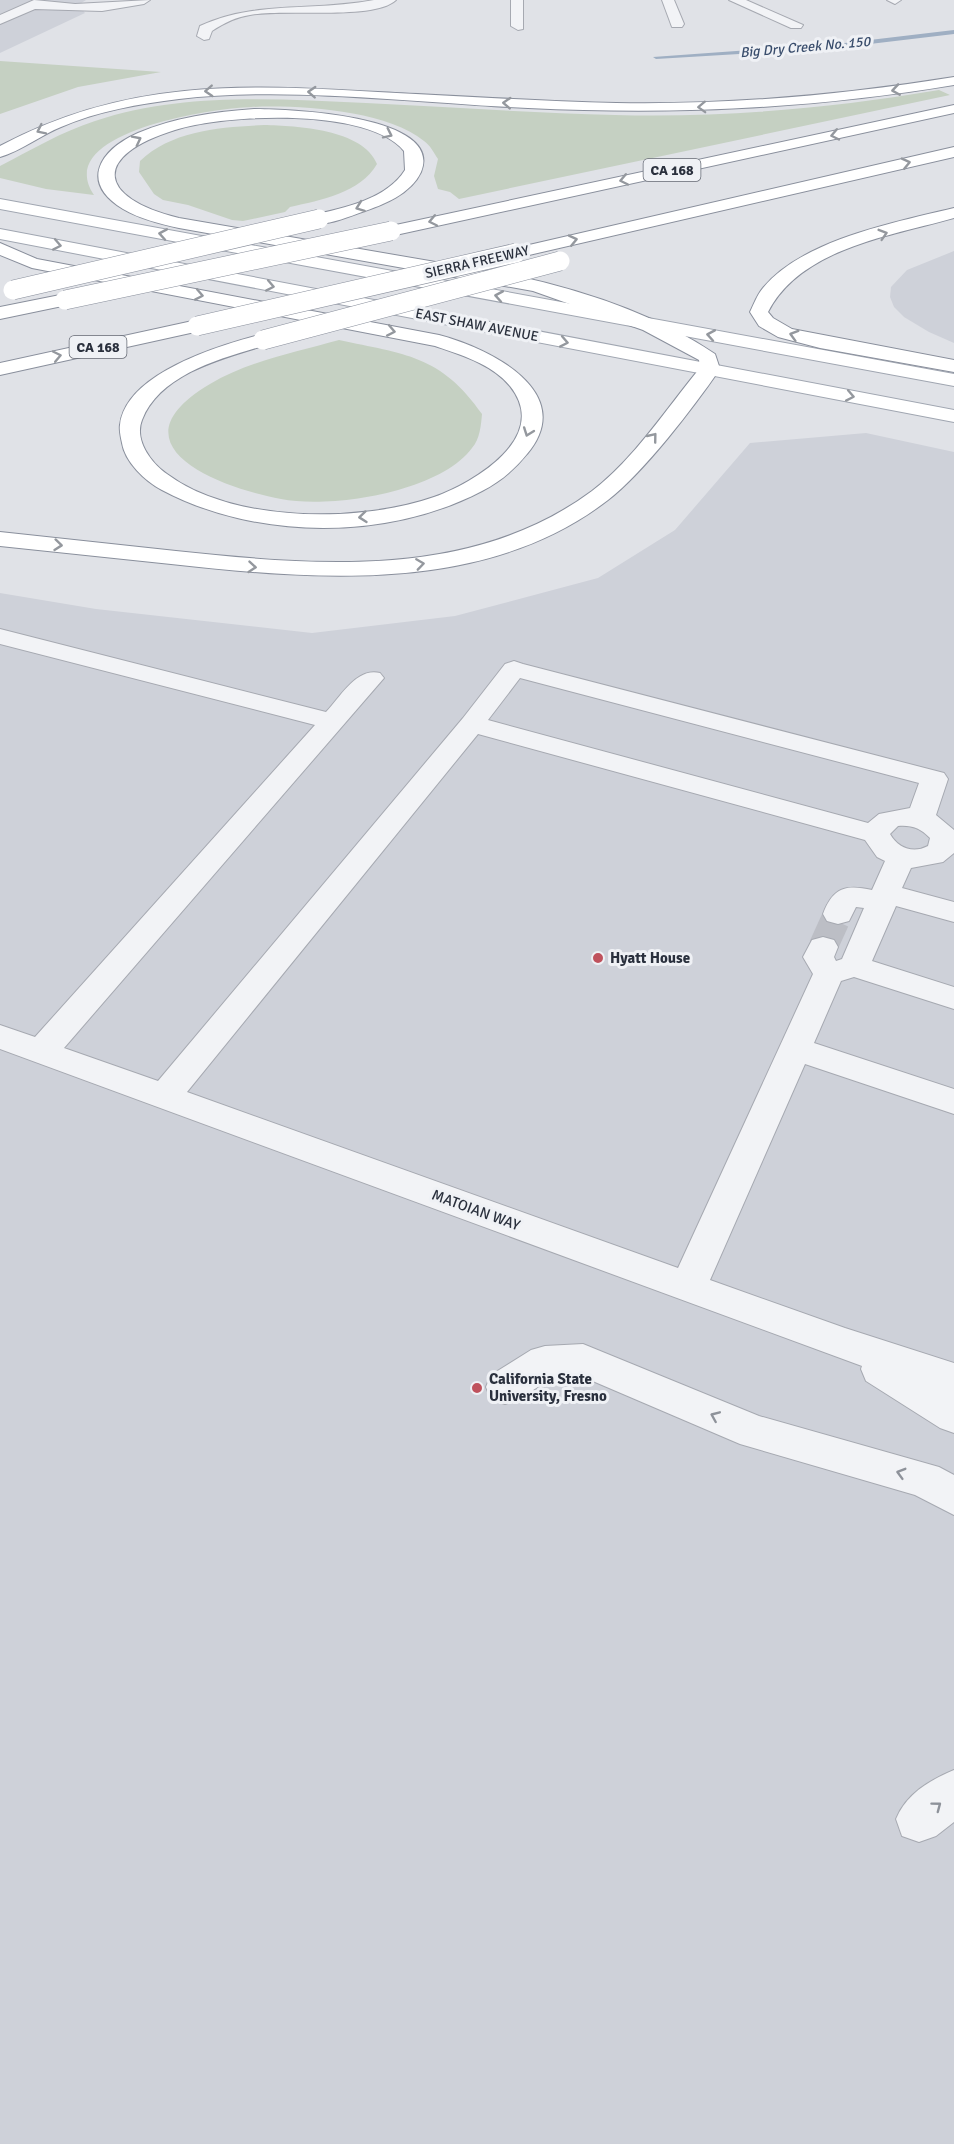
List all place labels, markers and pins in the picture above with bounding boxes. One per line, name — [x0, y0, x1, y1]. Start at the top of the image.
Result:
place label: Hyatt House — [610, 949, 690, 967]
marker: Hyatt House — [591, 951, 605, 965]
place label: California State University, Fresno — [489, 1370, 607, 1405]
marker: California State University, Fresno — [470, 1381, 484, 1395]

